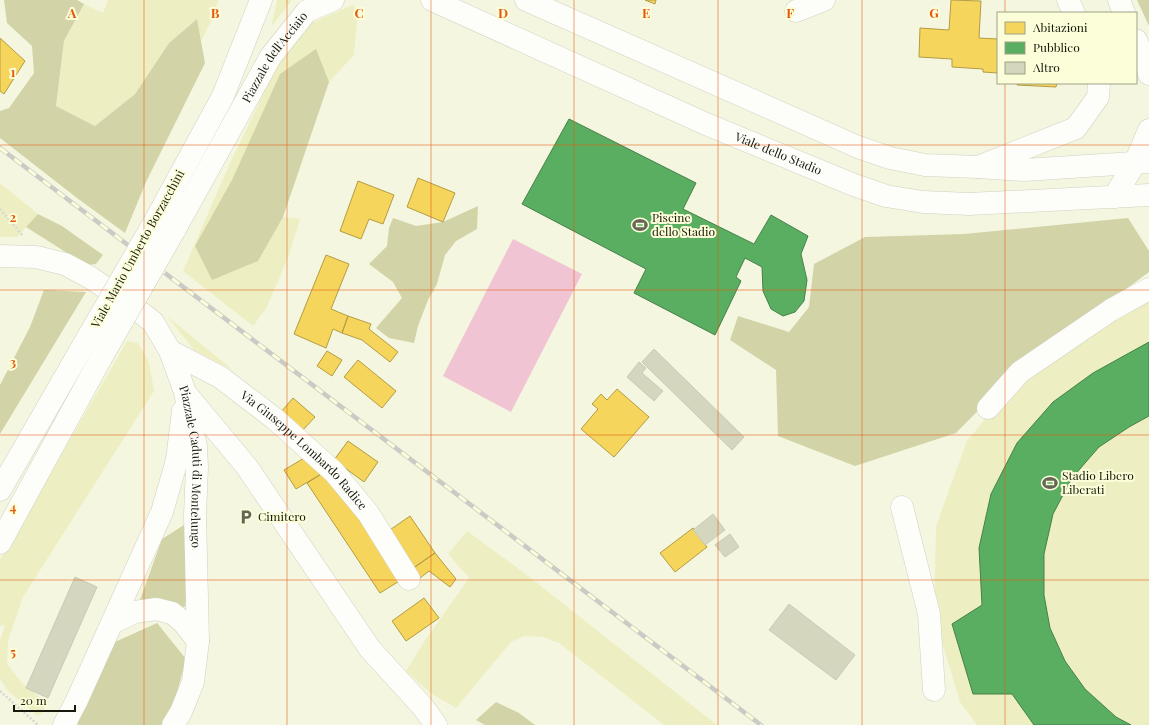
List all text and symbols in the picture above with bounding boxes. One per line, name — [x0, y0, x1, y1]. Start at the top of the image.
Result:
text: A — [67, 4, 77, 21]
text: B — [211, 4, 220, 21]
text: C — [354, 4, 364, 21]
text: D — [498, 4, 508, 21]
text: E — [642, 4, 650, 21]
text: F — [786, 4, 794, 21]
text: G — [929, 4, 939, 21]
street label: Piazzale dell'Acciaio — [238, 8, 311, 105]
legend — [997, 12, 1137, 84]
text: Abitazioni — [1032, 19, 1088, 35]
text: Pubblico — [1033, 39, 1080, 55]
text: Altro — [1032, 59, 1060, 75]
text: 1 — [11, 63, 16, 80]
street label: Viale dello Stadio — [732, 128, 825, 178]
street label: Viale Mario Umberto Borzacchini — [86, 166, 188, 331]
text: 2 — [10, 208, 17, 225]
place label: Piscine dello Stadio — [652, 209, 716, 239]
sports icon: Piscine dello Stadio — [631, 216, 649, 234]
text: 3 — [10, 353, 16, 370]
street label: Piazzale Caduti di Montelungo — [176, 383, 206, 548]
street label: Via Giuseppe Lombardo Radice — [237, 386, 371, 513]
place label: Stadio Libero Liberati — [1062, 467, 1134, 497]
sports icon: Stadio Libero Liberati — [1041, 474, 1059, 492]
text: 4 — [10, 498, 17, 515]
parking icon: Cimitero — [237, 508, 255, 526]
place label: Cimitero — [258, 508, 306, 524]
text: 5 — [10, 643, 16, 660]
scale bar — [14, 687, 75, 713]
text: 20 m — [20, 692, 47, 708]

